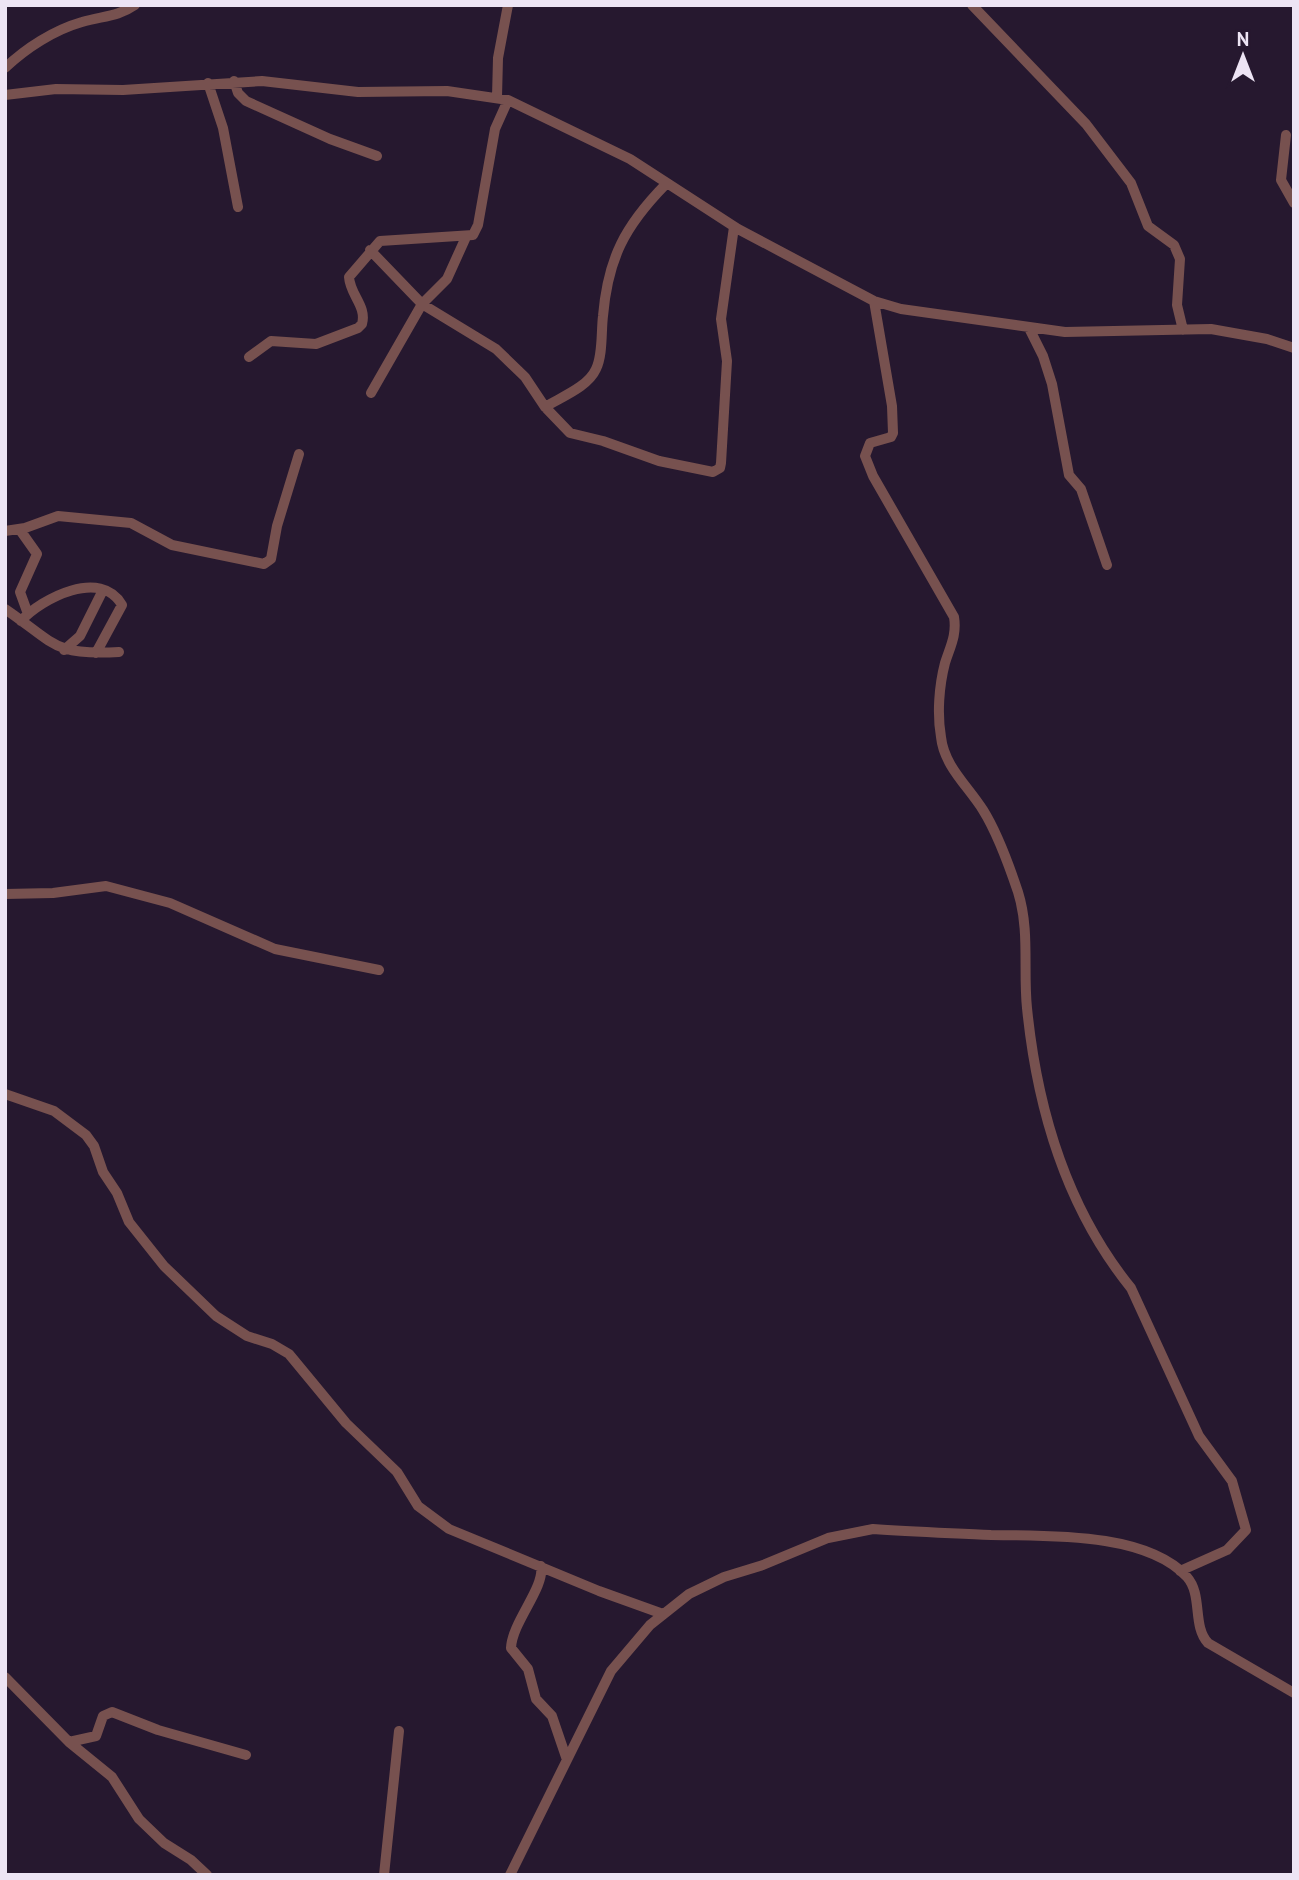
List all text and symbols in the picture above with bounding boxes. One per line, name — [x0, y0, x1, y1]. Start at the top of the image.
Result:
north arrow — [1208, 21, 1278, 91]
text: N — [1237, 27, 1249, 51]

